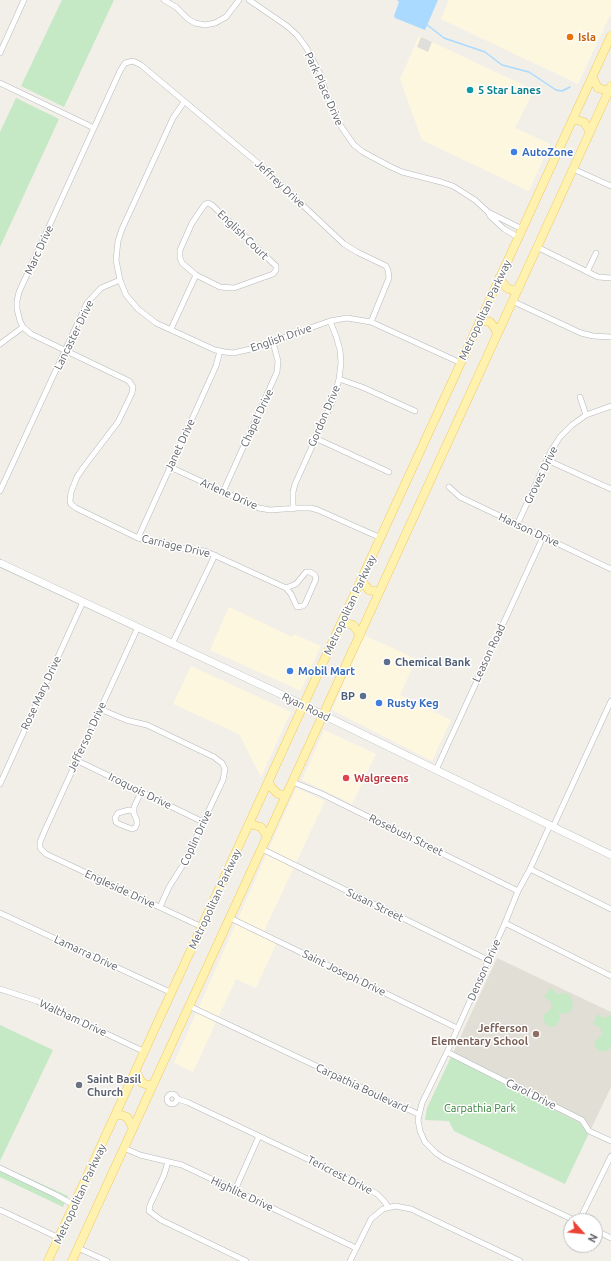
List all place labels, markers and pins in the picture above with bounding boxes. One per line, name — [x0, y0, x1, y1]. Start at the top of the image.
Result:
place label: Isla — [578, 30, 596, 44]
marker: Isla — [565, 32, 575, 42]
place label: 5 Star Lanes — [478, 83, 541, 97]
marker: 5 Star Lanes — [465, 85, 475, 95]
place label: AutoZone — [522, 145, 573, 159]
marker: AutoZone — [509, 147, 519, 157]
place label: Chemical Bank — [395, 655, 470, 669]
marker: Chemical Bank — [382, 657, 392, 667]
place label: Mobil Mart — [298, 664, 355, 678]
marker: Mobil Mart — [285, 666, 295, 676]
place label: BP — [341, 689, 355, 703]
marker: BP — [358, 691, 368, 701]
place label: Rusty Keg — [387, 696, 439, 710]
marker: Rusty Keg — [374, 698, 384, 708]
place label: Walgreens — [354, 771, 409, 785]
marker: Walgreens — [341, 773, 351, 783]
place label: Jefferson Elementary School — [431, 1021, 528, 1047]
marker: Jefferson Elementary School — [531, 1029, 541, 1039]
place label: Saint Basil Church — [87, 1072, 141, 1098]
marker: Saint Basil Church — [74, 1080, 84, 1090]

